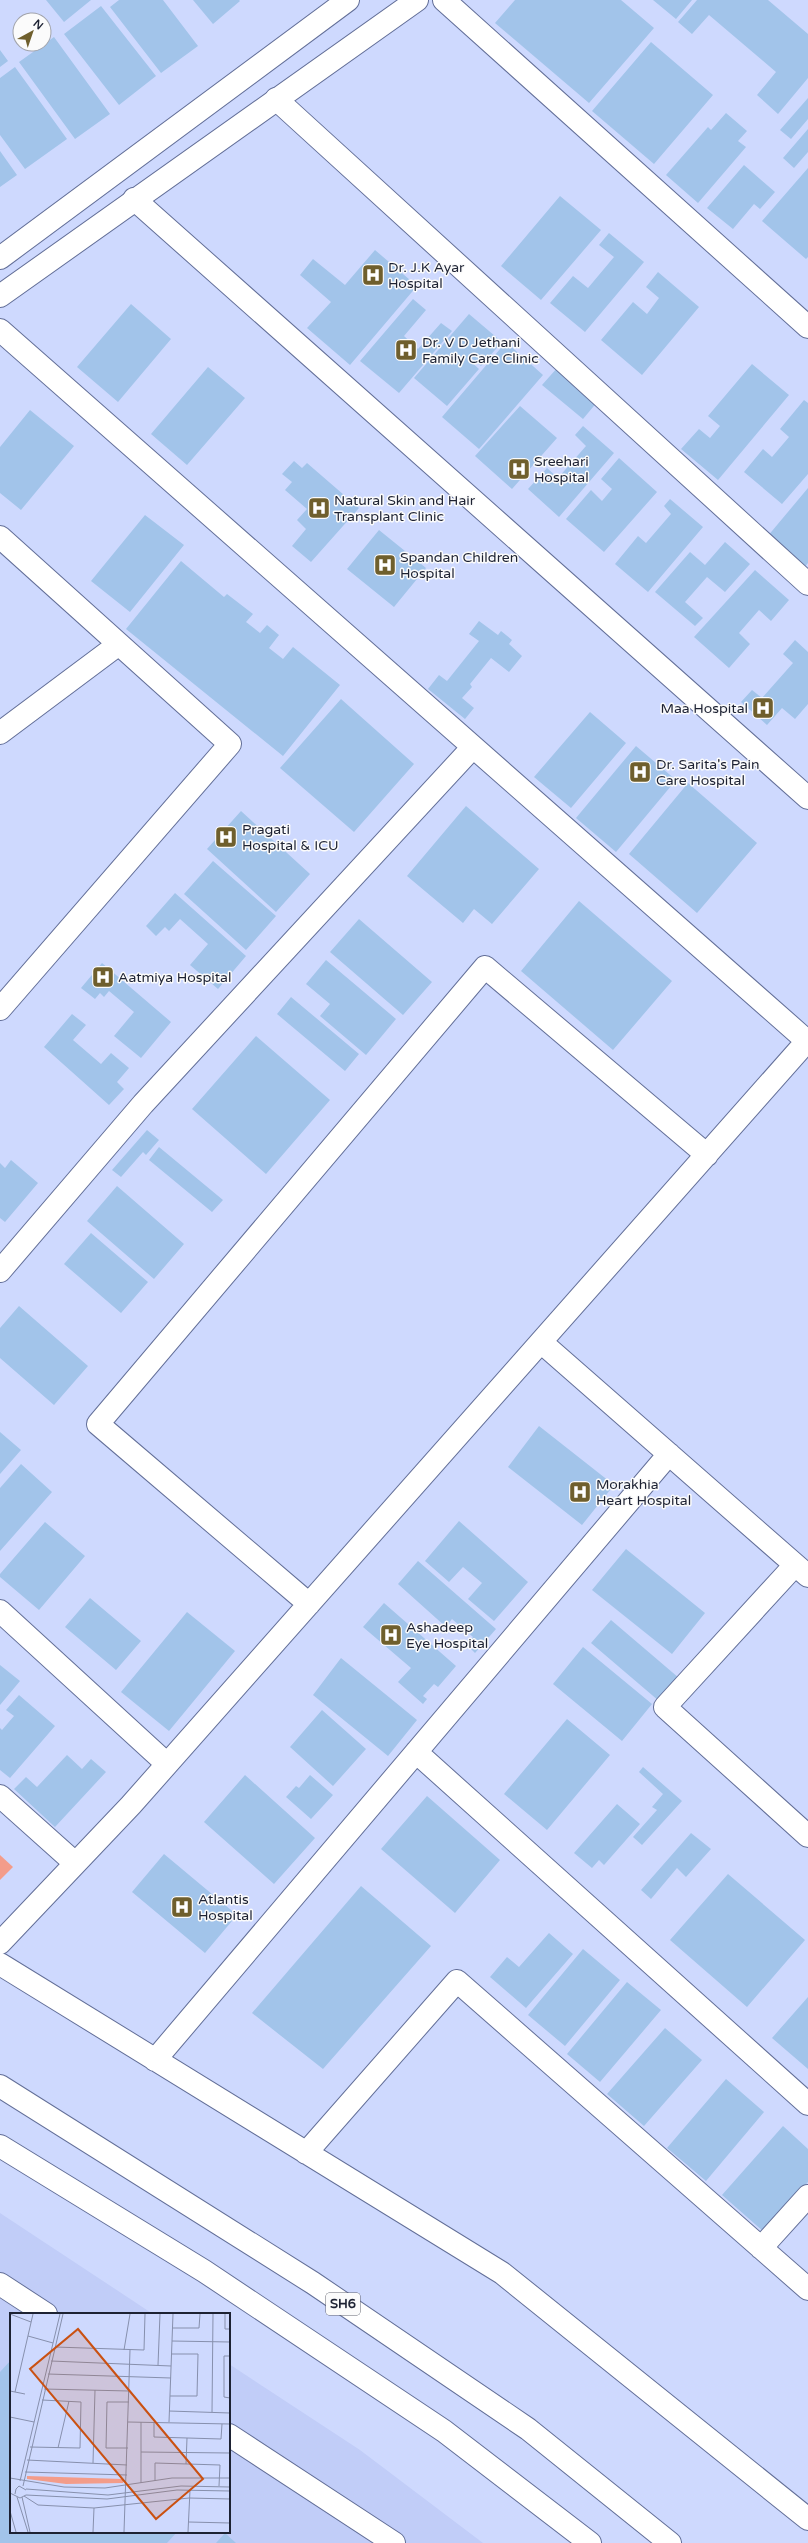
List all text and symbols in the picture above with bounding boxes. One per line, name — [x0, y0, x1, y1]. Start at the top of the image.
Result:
north arrow — [12, 12, 52, 52]
text: N — [31, 17, 46, 33]
place label: Dr. J.K Ayar Hospital — [388, 259, 465, 292]
hospital icon: Dr. J.K Ayar Hospital — [360, 262, 386, 288]
place label: Dr. V D Jethani Family Care Clinic — [422, 334, 539, 367]
hospital icon: Dr. V D Jethani Family Care Clinic — [393, 337, 419, 363]
place label: Sreehari Hospital — [534, 453, 589, 486]
hospital icon: Sreehari Hospital — [506, 456, 532, 482]
place label: Natural Skin and Hair Transplant Clinic — [334, 492, 476, 525]
hospital icon: Natural Skin and Hair Transplant Clinic — [306, 495, 332, 521]
place label: Spandan Children Hospital — [400, 549, 518, 582]
hospital icon: Spandan Children Hospital — [372, 552, 398, 578]
hospital icon: Maa Hospital — [750, 695, 776, 721]
place label: Maa Hospital — [660, 700, 748, 717]
place label: Dr. Sarita's Pain Care Hospital — [656, 756, 760, 789]
hospital icon: Dr. Sarita's Pain Care Hospital — [627, 759, 653, 785]
place label: Pragati Hospital & ICU — [242, 821, 339, 854]
hospital icon: Pragati Hospital & ICU — [213, 824, 239, 850]
hospital icon: Aatmiya Hospital — [90, 964, 116, 990]
place label: Aatmiya Hospital — [118, 969, 231, 986]
place label: Morakhia Heart Hospital — [596, 1476, 691, 1509]
hospital icon: Morakhia Heart Hospital — [567, 1479, 593, 1505]
place label: Ashadeep Eye Hospital — [406, 1619, 488, 1652]
hospital icon: Ashadeep Eye Hospital — [378, 1622, 404, 1648]
place label: Atlantis Hospital — [198, 1891, 253, 1924]
hospital icon: Atlantis Hospital — [169, 1894, 195, 1920]
road number: SH6 — [326, 2293, 360, 2315]
inset map — [10, 2313, 230, 2533]

